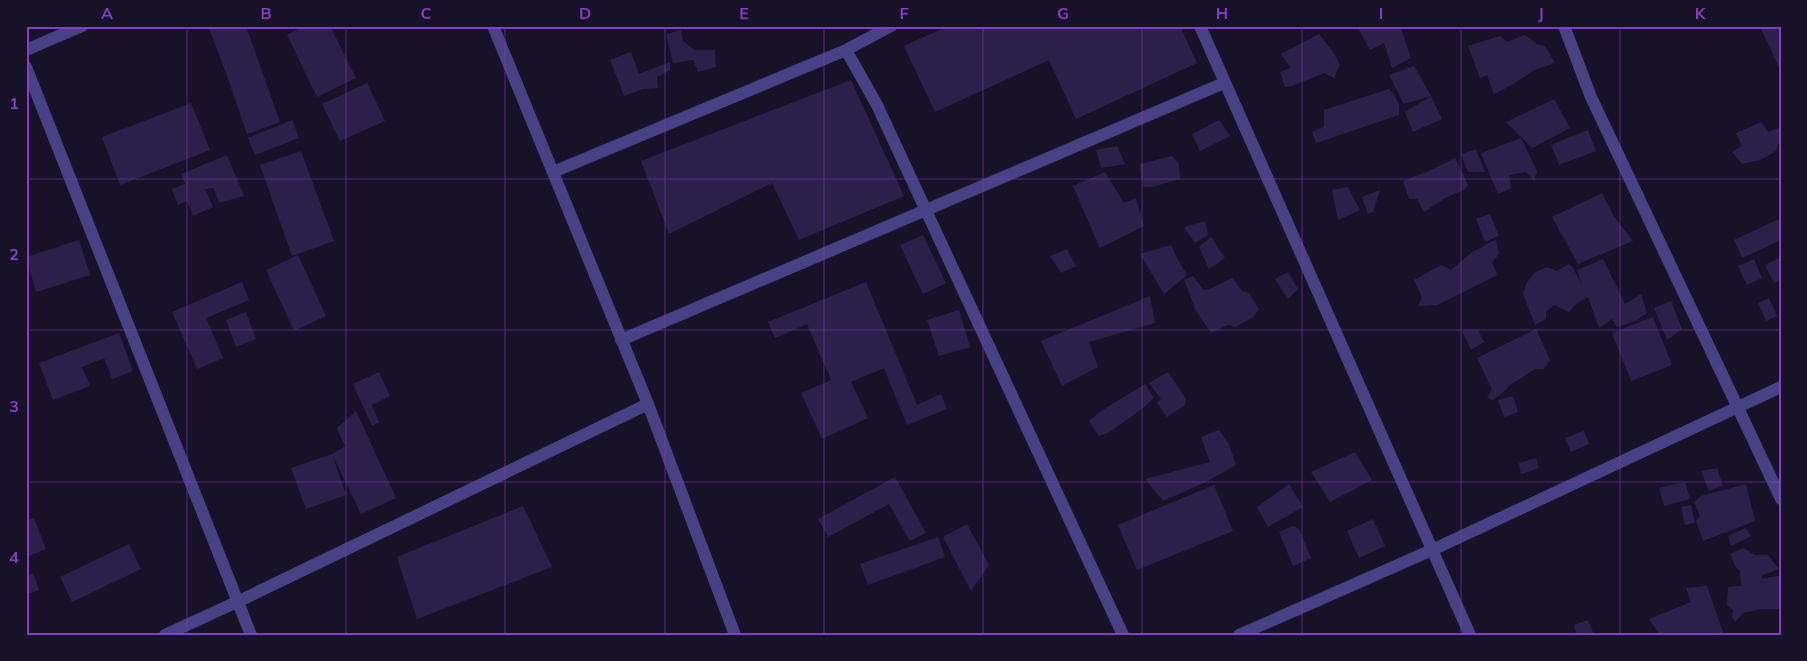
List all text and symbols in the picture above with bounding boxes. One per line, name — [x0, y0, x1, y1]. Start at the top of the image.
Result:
text: A — [101, 3, 113, 23]
text: B — [260, 3, 272, 23]
text: C — [421, 3, 432, 23]
text: D — [579, 3, 591, 23]
text: E — [739, 3, 749, 23]
text: F — [899, 3, 909, 23]
text: G — [1057, 3, 1069, 23]
text: H — [1216, 3, 1228, 23]
text: I — [1379, 3, 1383, 23]
text: J — [1538, 3, 1544, 23]
text: K — [1695, 3, 1707, 23]
text: 1 — [9, 93, 19, 113]
text: 2 — [9, 244, 19, 264]
text: 3 — [9, 396, 19, 416]
text: 4 — [9, 547, 19, 567]

